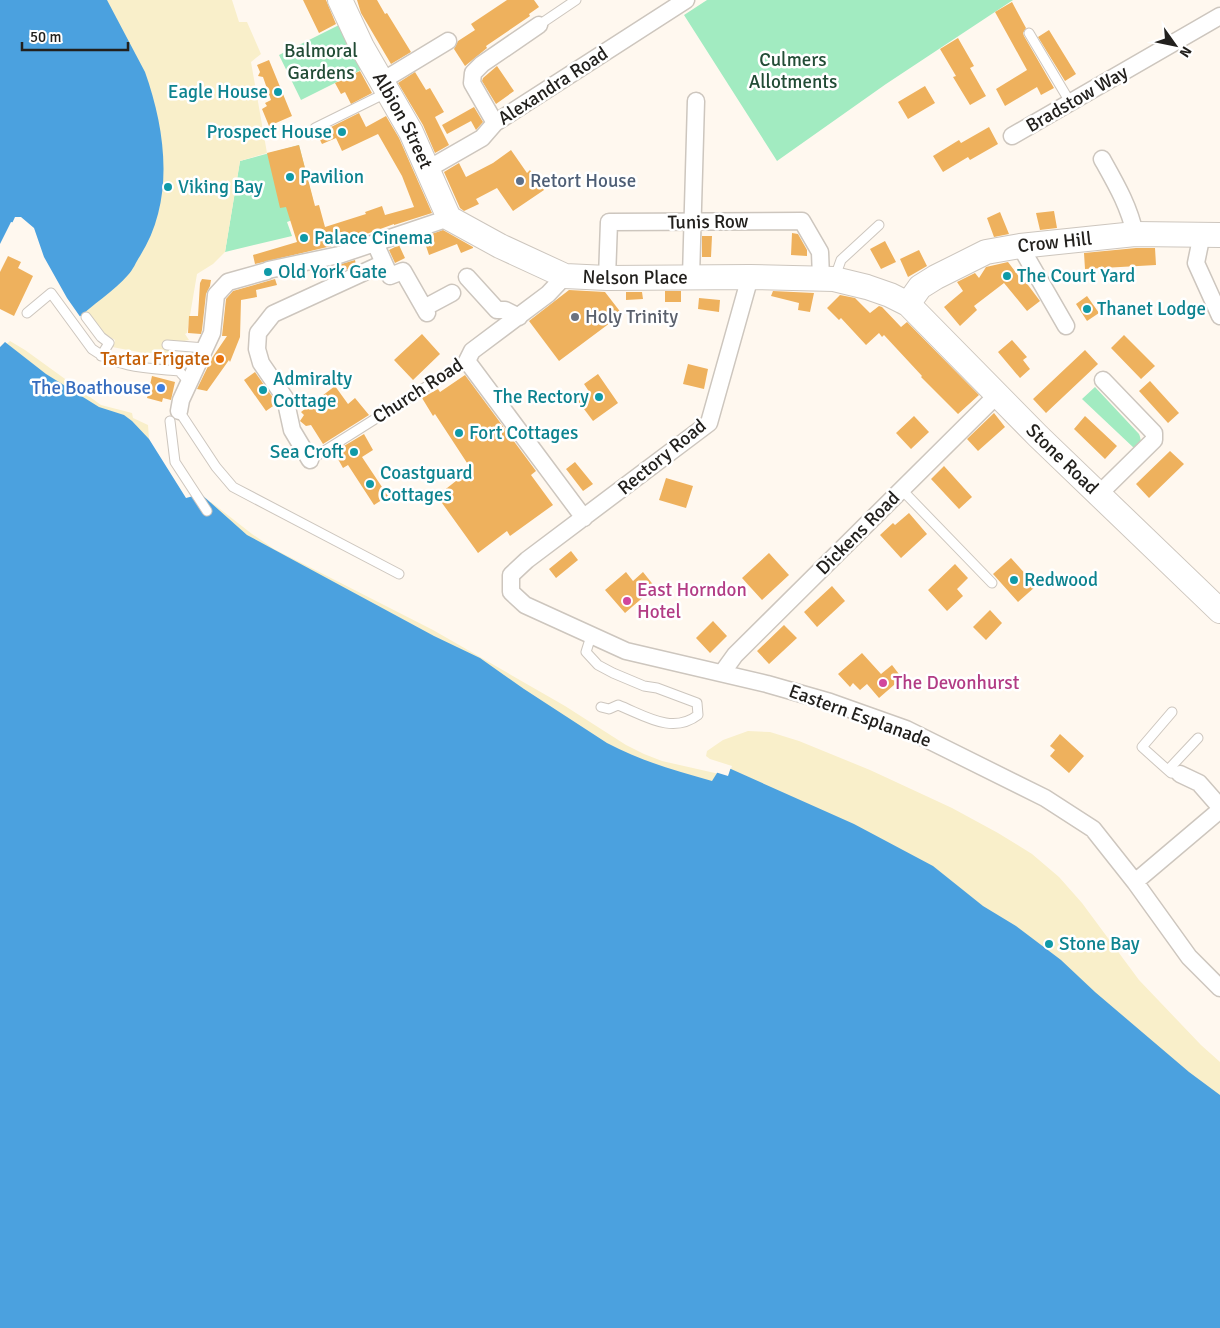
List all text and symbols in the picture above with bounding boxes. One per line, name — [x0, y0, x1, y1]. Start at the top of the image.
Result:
scale bar — [22, 20, 129, 52]
north arrow — [1150, 20, 1200, 70]
text: 50 m — [30, 28, 61, 46]
park label: Balmoral Gardens — [284, 39, 358, 85]
street label: Alexandra Road — [493, 42, 613, 130]
text: N — [1176, 43, 1195, 61]
park label: Culmers Allotments — [749, 48, 837, 94]
street label: Bradstow Way — [1022, 60, 1132, 138]
street label: Albion Street — [367, 68, 438, 173]
place label: Eagle House — [168, 80, 268, 104]
marker: Eagle House — [272, 86, 284, 98]
place label: Prospect House — [206, 120, 332, 144]
marker: Prospect House — [336, 126, 348, 138]
place label: Pavilion — [300, 165, 364, 189]
place label: Retort House — [530, 169, 636, 193]
marker: Pavilion — [284, 171, 296, 183]
place label: Viking Bay — [178, 175, 263, 199]
marker: Retort House — [514, 175, 526, 187]
marker: Viking Bay — [162, 181, 174, 193]
street label: Tunis Row — [667, 209, 749, 235]
place label: Palace Cinema — [314, 226, 433, 250]
street label: Crow Hill — [1016, 227, 1093, 258]
marker: Palace Cinema — [298, 232, 310, 244]
place label: Old York Gate — [278, 260, 387, 284]
place label: The Court Yard — [1017, 264, 1135, 288]
street label: Nelson Place — [582, 265, 688, 290]
marker: Old York Gate — [262, 266, 274, 278]
marker: The Court Yard — [1001, 270, 1013, 282]
place label: Thanet Lodge — [1097, 297, 1206, 321]
marker: Thanet Lodge — [1081, 303, 1093, 315]
place label: Holy Trinity — [585, 305, 678, 329]
marker: Holy Trinity — [569, 311, 581, 323]
place label: Tartar Frigate — [100, 347, 210, 371]
marker: Tartar Frigate — [214, 353, 226, 365]
street label: Church Road — [368, 353, 468, 429]
place label: Admiralty Cottage — [273, 367, 352, 413]
place label: The Boathouse — [32, 376, 151, 400]
marker: The Boathouse — [155, 382, 167, 394]
marker: Admiralty Cottage — [257, 384, 269, 396]
place label: The Rectory — [493, 385, 589, 409]
marker: The Rectory — [593, 391, 605, 403]
street label: Rectory Road — [613, 414, 711, 500]
street label: Stone Road — [1021, 419, 1103, 500]
place label: Fort Cottages — [469, 421, 578, 445]
marker: Fort Cottages — [453, 427, 465, 439]
place label: Sea Croft — [270, 440, 344, 464]
marker: Sea Croft — [348, 446, 360, 458]
place label: Coastguard Cottages — [380, 461, 473, 507]
marker: Coastguard Cottages — [364, 478, 376, 490]
street label: Dickens Road — [811, 486, 905, 580]
place label: Redwood — [1024, 568, 1098, 592]
marker: Redwood — [1008, 574, 1020, 586]
place label: East Horndon Hotel — [637, 578, 747, 624]
marker: East Horndon Hotel — [621, 595, 633, 607]
place label: The Devonhurst — [893, 671, 1020, 695]
marker: The Devonhurst — [877, 677, 889, 689]
street label: Eastern Esplanade — [785, 679, 935, 753]
place label: Stone Bay — [1059, 932, 1140, 956]
marker: Stone Bay — [1043, 938, 1055, 950]

